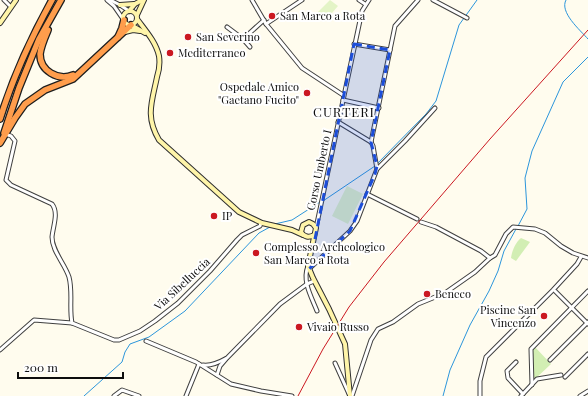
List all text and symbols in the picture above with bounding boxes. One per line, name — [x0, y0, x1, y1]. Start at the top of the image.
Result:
place label: San Marco a Rota — [280, 8, 366, 23]
marker: San Marco a Rota — [267, 11, 277, 21]
place label: San Severino — [196, 29, 260, 44]
marker: San Severino — [183, 32, 193, 42]
place label: Mediterraneo — [178, 45, 245, 60]
marker: Mediterraneo — [165, 48, 175, 58]
place label: Ospedale Amico "Gaetano Fucito" — [218, 79, 299, 107]
marker: Ospedale Amico "Gaetano Fucito" — [302, 88, 312, 98]
district label: CURTERI — [313, 103, 375, 120]
street label: Corso Umberto I — [303, 128, 334, 212]
place label: IP — [222, 208, 233, 223]
marker: IP — [209, 211, 219, 221]
place label: Complesso Archeologico San Marco a Rota — [264, 239, 385, 267]
marker: Complesso Archeologico San Marco a Rota — [251, 248, 261, 258]
street label: Via Sibelluccia — [150, 254, 213, 314]
place label: Beneco — [435, 286, 471, 301]
marker: Beneco — [422, 289, 432, 299]
place label: Piscine San Vincenzo — [480, 302, 536, 330]
marker: Piscine San Vincenzo — [539, 311, 549, 321]
place label: Vivaio Russo — [306, 319, 369, 334]
marker: Vivaio Russo — [294, 322, 304, 332]
scale bar — [18, 354, 123, 380]
text: 200 m — [24, 359, 58, 375]

